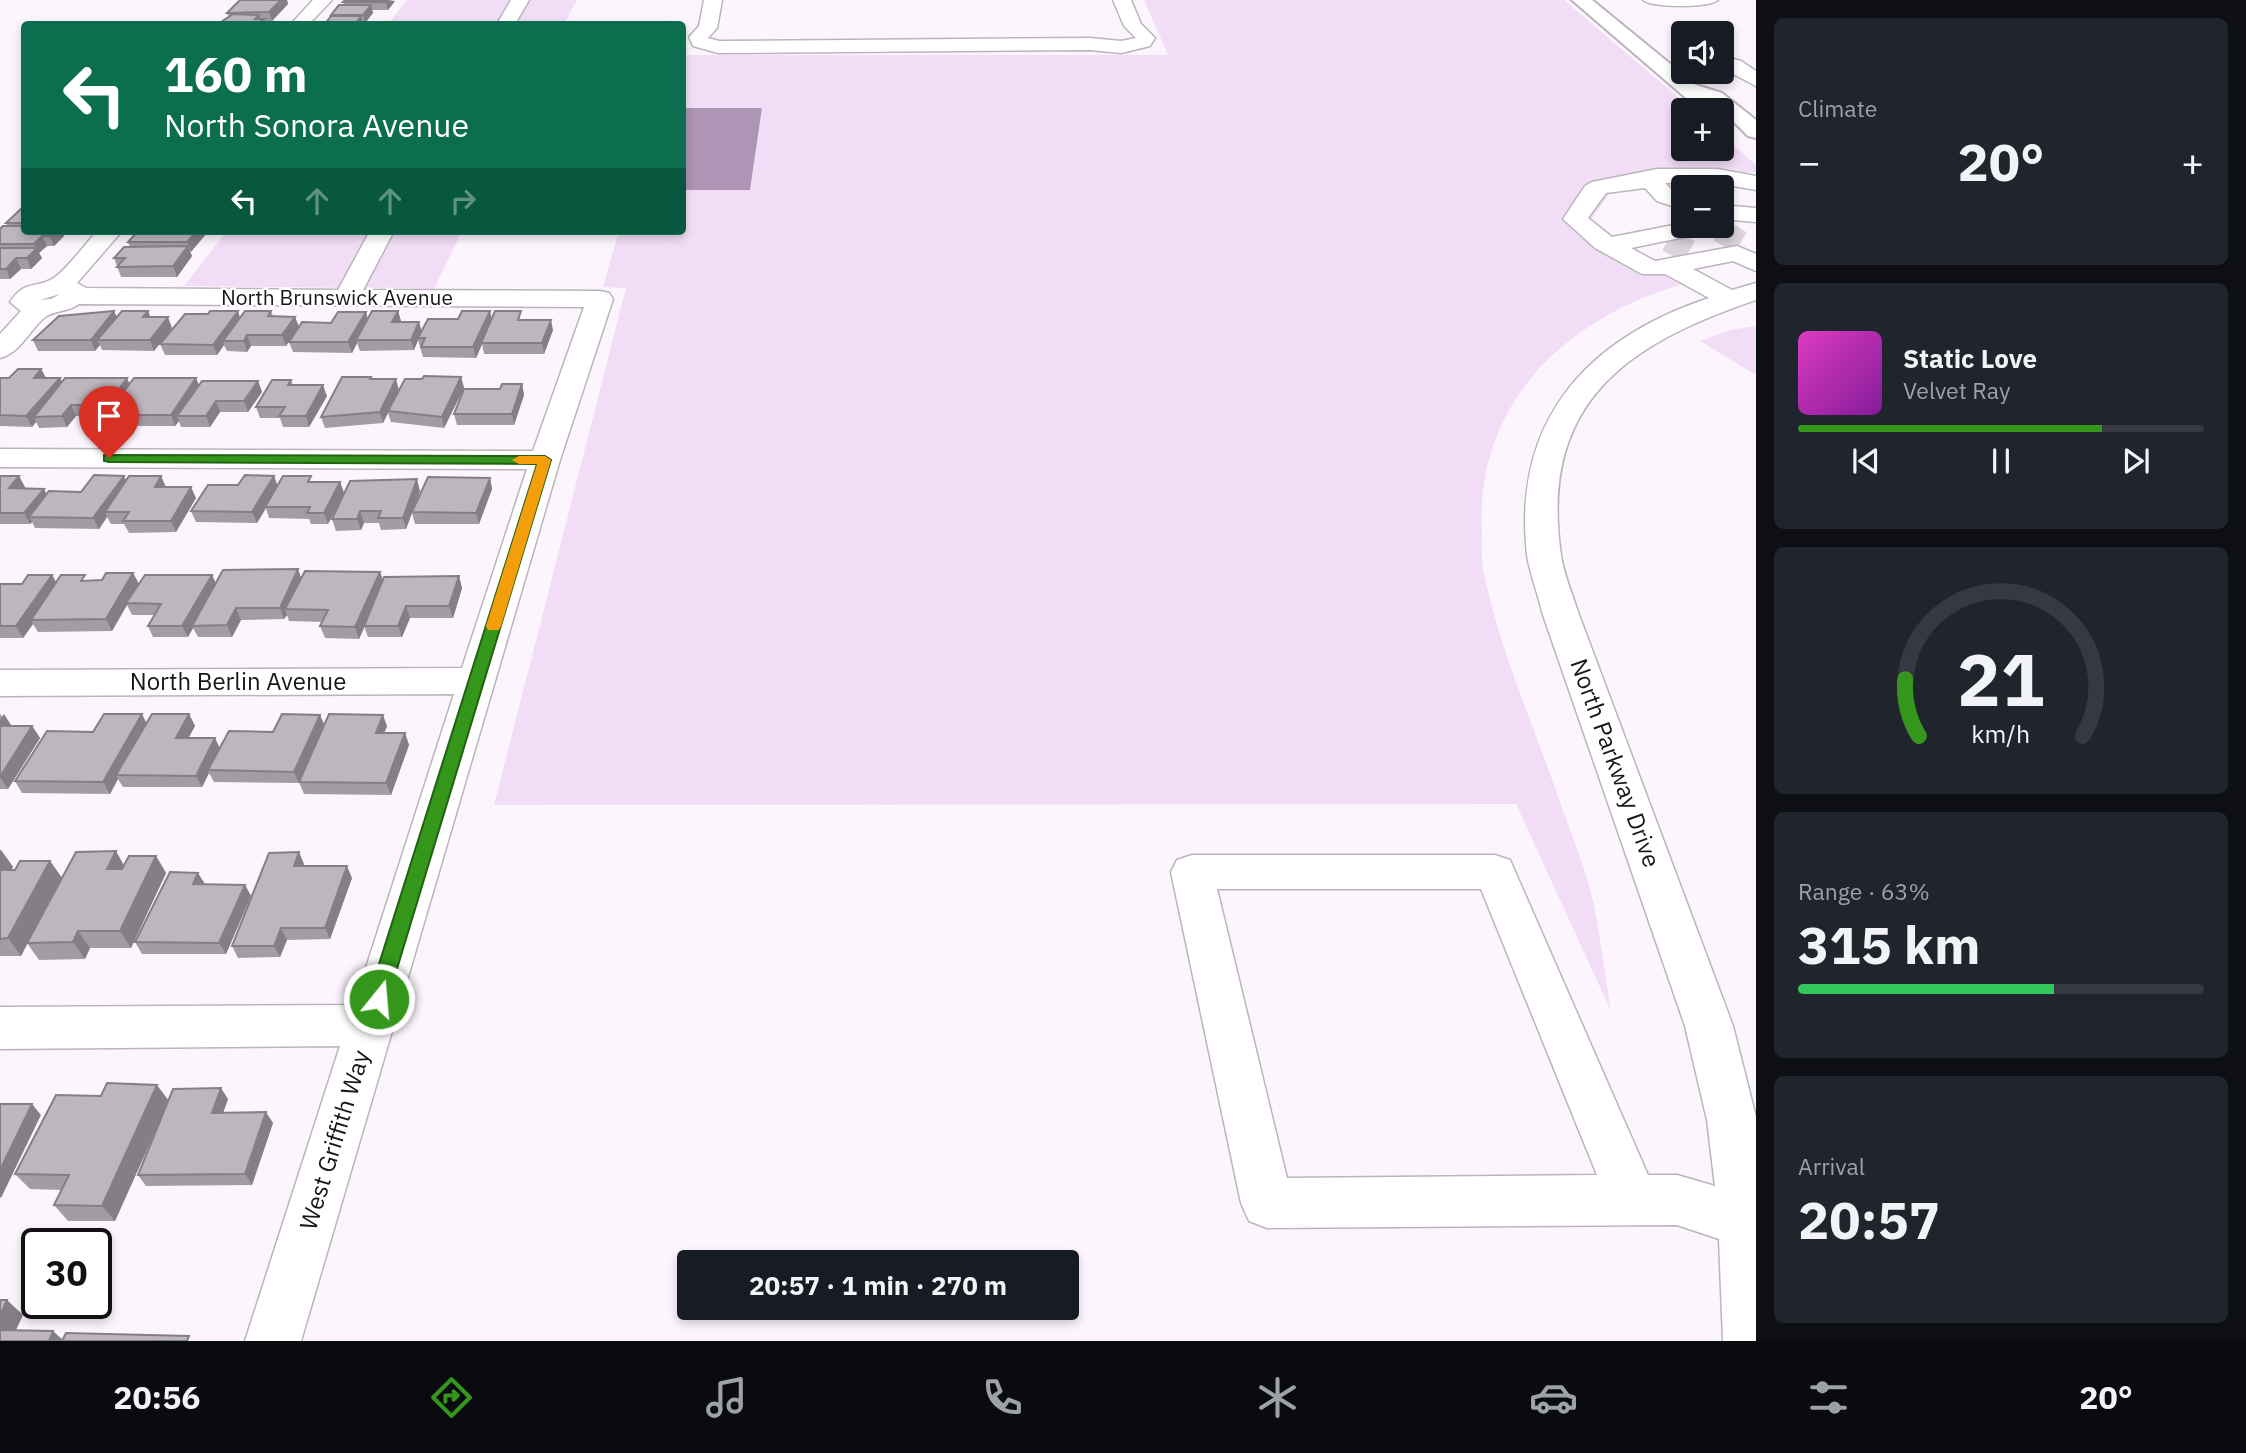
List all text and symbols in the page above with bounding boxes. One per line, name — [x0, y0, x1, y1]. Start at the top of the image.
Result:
map controls — [1671, 21, 1734, 238]
button: sound — [1671, 21, 1734, 84]
text: 160 m — [164, 42, 308, 105]
icon: left — [49, 49, 140, 140]
text: Climate — [1798, 93, 1877, 123]
button: + — [1671, 98, 1734, 161]
text: North Sonora Avenue — [164, 104, 469, 146]
text: 20° — [1958, 128, 2044, 195]
text: − — [1798, 137, 1821, 186]
text: + — [2181, 137, 2204, 186]
button: − — [1671, 175, 1734, 238]
icon: left — [225, 182, 263, 220]
icon: ahead — [298, 182, 336, 220]
icon: ahead — [371, 182, 409, 220]
icon: right — [444, 182, 482, 220]
street label: North Brunswick Avenue — [221, 283, 453, 311]
text: Static Love — [1903, 341, 2037, 375]
text: Velvet Ray — [1903, 375, 2010, 405]
pin — [79, 386, 139, 458]
icon: arrive — [90, 397, 128, 435]
icon: previous — [1847, 442, 1885, 480]
icon: pause — [1982, 442, 2020, 480]
icon: next — [2117, 442, 2155, 480]
text: 21 — [1957, 632, 2045, 727]
street label: North Parkway Drive — [1563, 654, 1669, 871]
street label: North Berlin Avenue — [130, 665, 346, 697]
text: km/h — [1972, 717, 2030, 750]
text: Range · 63% — [1798, 876, 1930, 906]
text: 315 km — [1798, 911, 1980, 978]
position arrow — [342, 962, 416, 1036]
street label: West Griffith Way — [292, 1046, 377, 1233]
text: Arrival — [1798, 1151, 1865, 1181]
text: 20:57 — [1798, 1186, 1940, 1253]
speed limit sign: 30 — [21, 1228, 112, 1319]
text: 20:57 · 1 min · 270 m — [749, 1268, 1007, 1302]
icon: directions — [427, 1373, 476, 1422]
icon: music — [702, 1373, 751, 1422]
icon: phone — [978, 1373, 1027, 1422]
icon: climate — [1253, 1373, 1302, 1422]
icon: car — [1529, 1373, 1578, 1422]
icon: filters — [1804, 1373, 1853, 1422]
text: 20:56 — [113, 1376, 201, 1418]
text: 20° — [2079, 1376, 2133, 1418]

